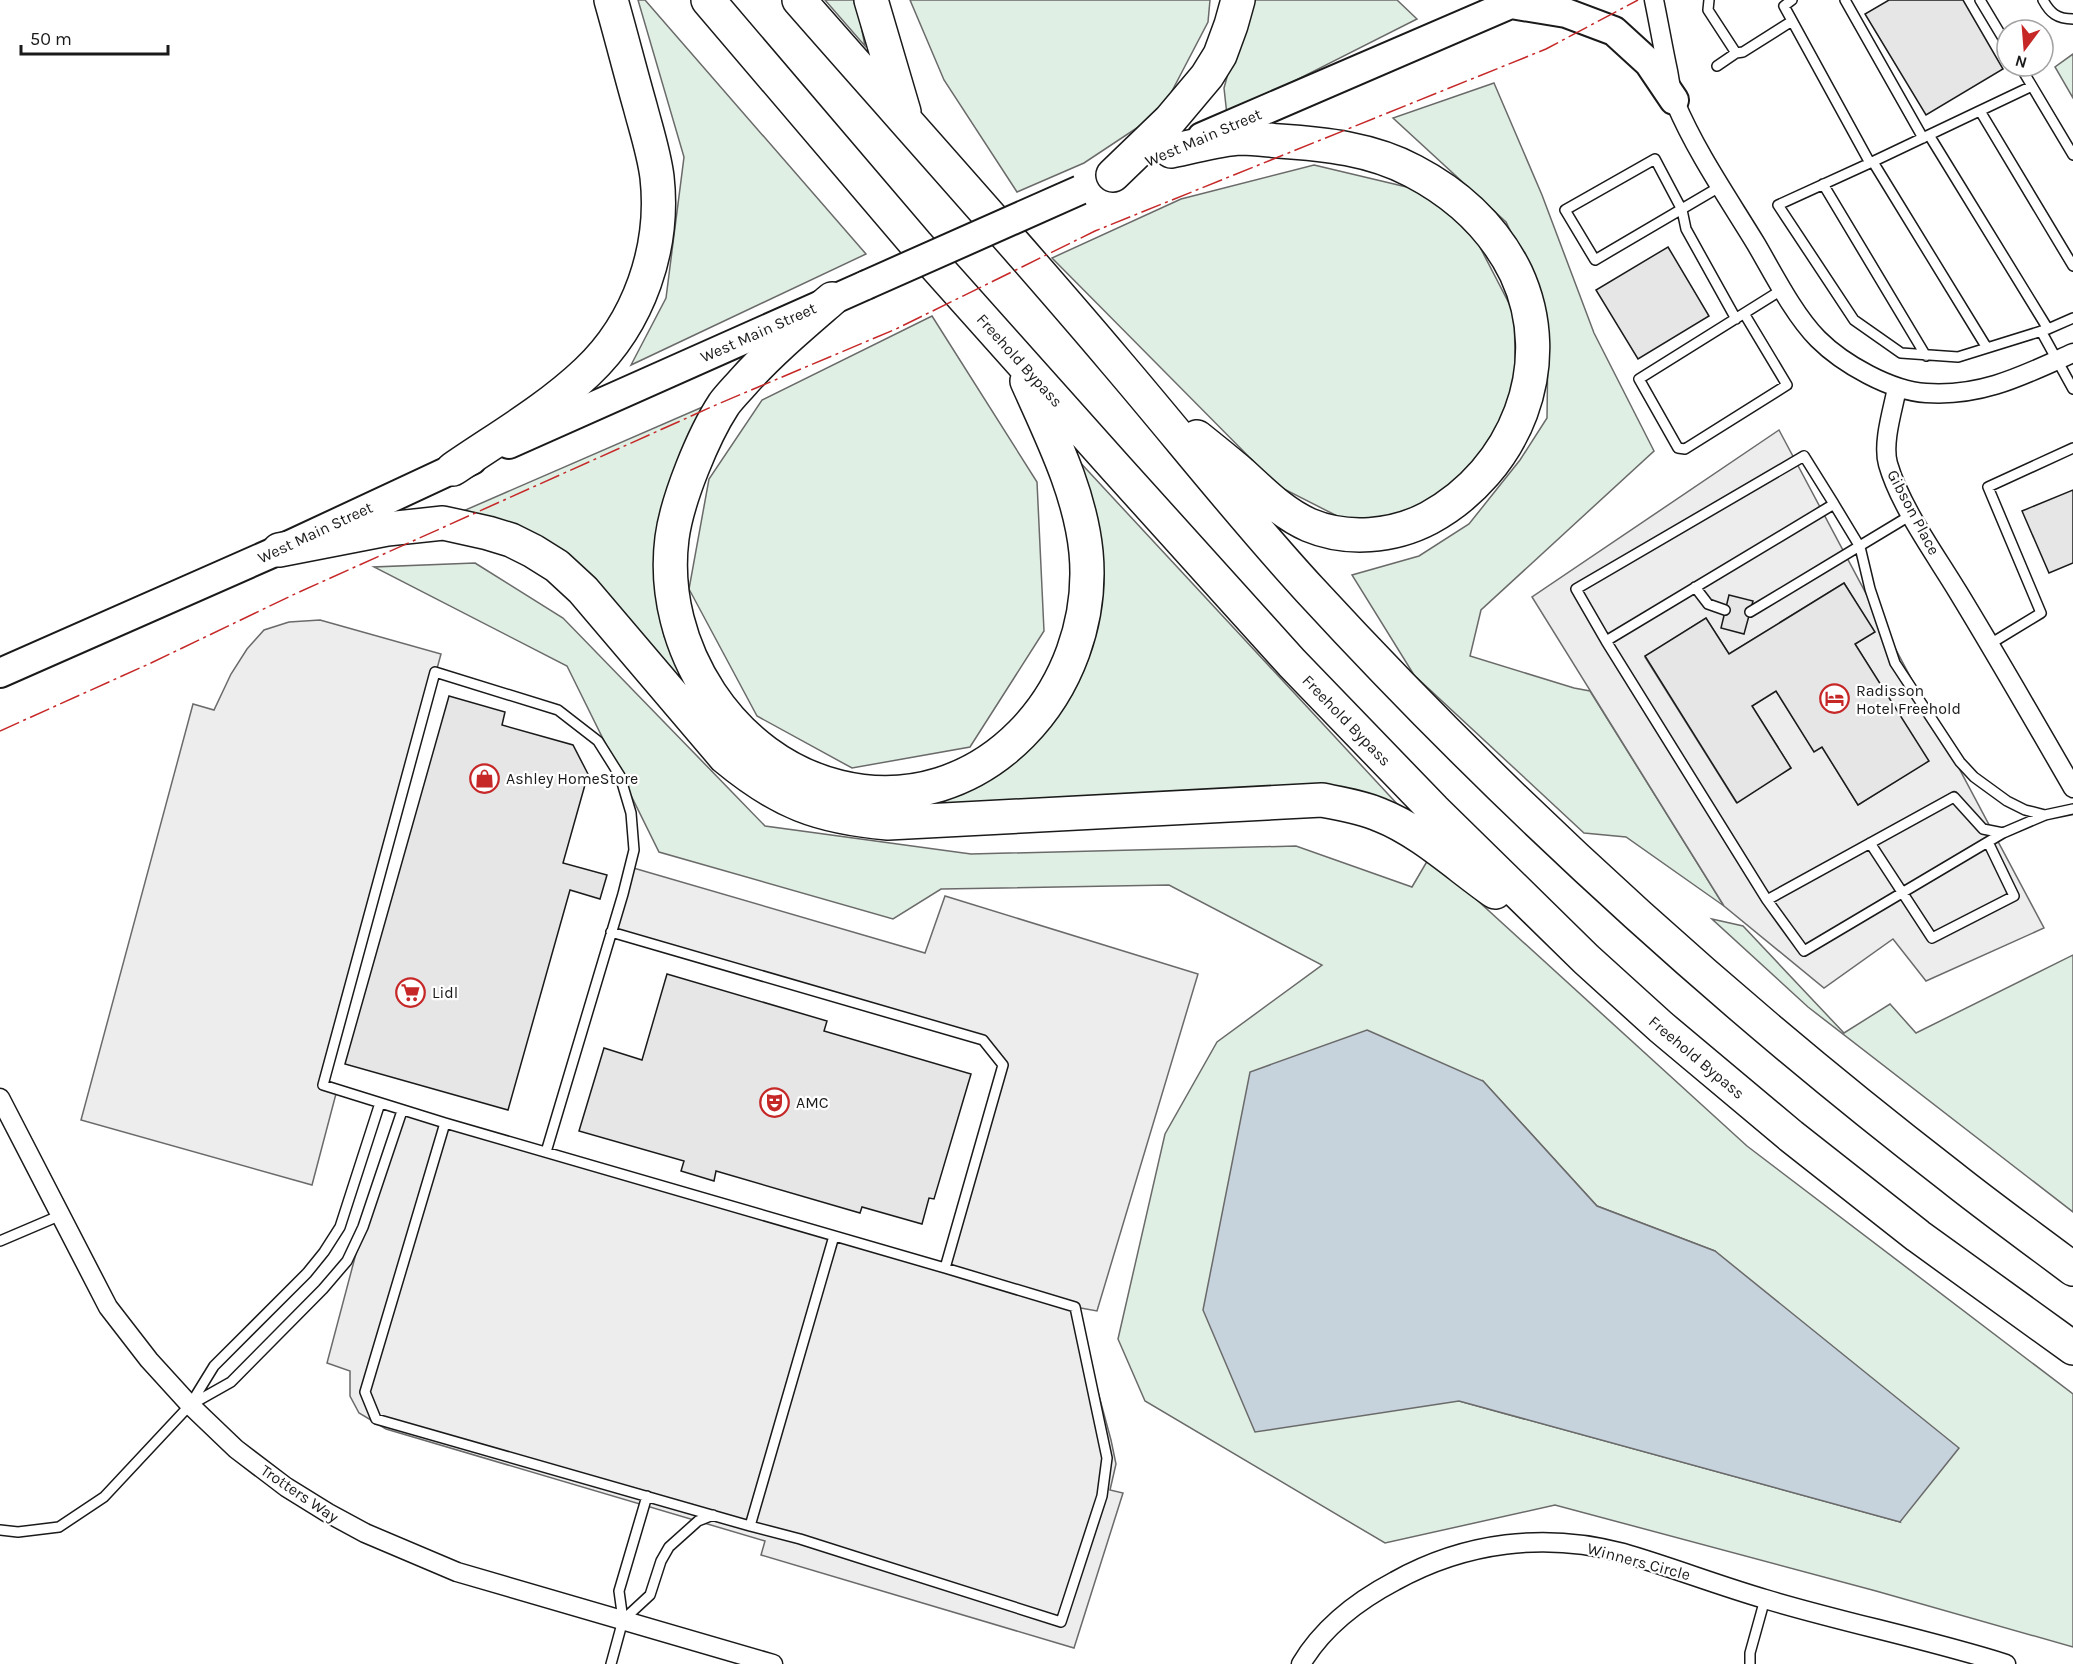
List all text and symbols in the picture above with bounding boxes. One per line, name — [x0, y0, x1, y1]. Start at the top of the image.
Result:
scale bar — [21, 18, 168, 56]
north arrow — [1995, 18, 2055, 78]
text: 50 m — [30, 28, 72, 50]
text: N — [2013, 51, 2029, 73]
street label: West Main Street — [1142, 104, 1264, 171]
street label: West Main Street — [697, 298, 819, 367]
street label: Freehold Bypass — [973, 310, 1067, 411]
street label: Gibson Place — [1883, 466, 1944, 558]
street label: West Main Street — [255, 497, 376, 567]
street label: Freehold Bypass — [1298, 671, 1395, 770]
place label: Radisson Hotel Freehold — [1856, 681, 1961, 718]
hotel icon: Radisson Hotel Freehold — [1819, 683, 1851, 715]
shop icon: Ashley HomeStore — [469, 762, 501, 794]
place label: Ashley HomeStore — [506, 769, 638, 788]
supermarket icon: Lidl — [395, 976, 427, 1008]
place label: Lidl — [432, 983, 458, 1002]
street label: Freehold Bypass — [1645, 1012, 1748, 1103]
theatre icon: AMC — [759, 1086, 791, 1118]
place label: AMC — [796, 1093, 829, 1112]
street label: Trotters Way — [257, 1460, 343, 1527]
street label: Winners Circle — [1585, 1539, 1692, 1584]

